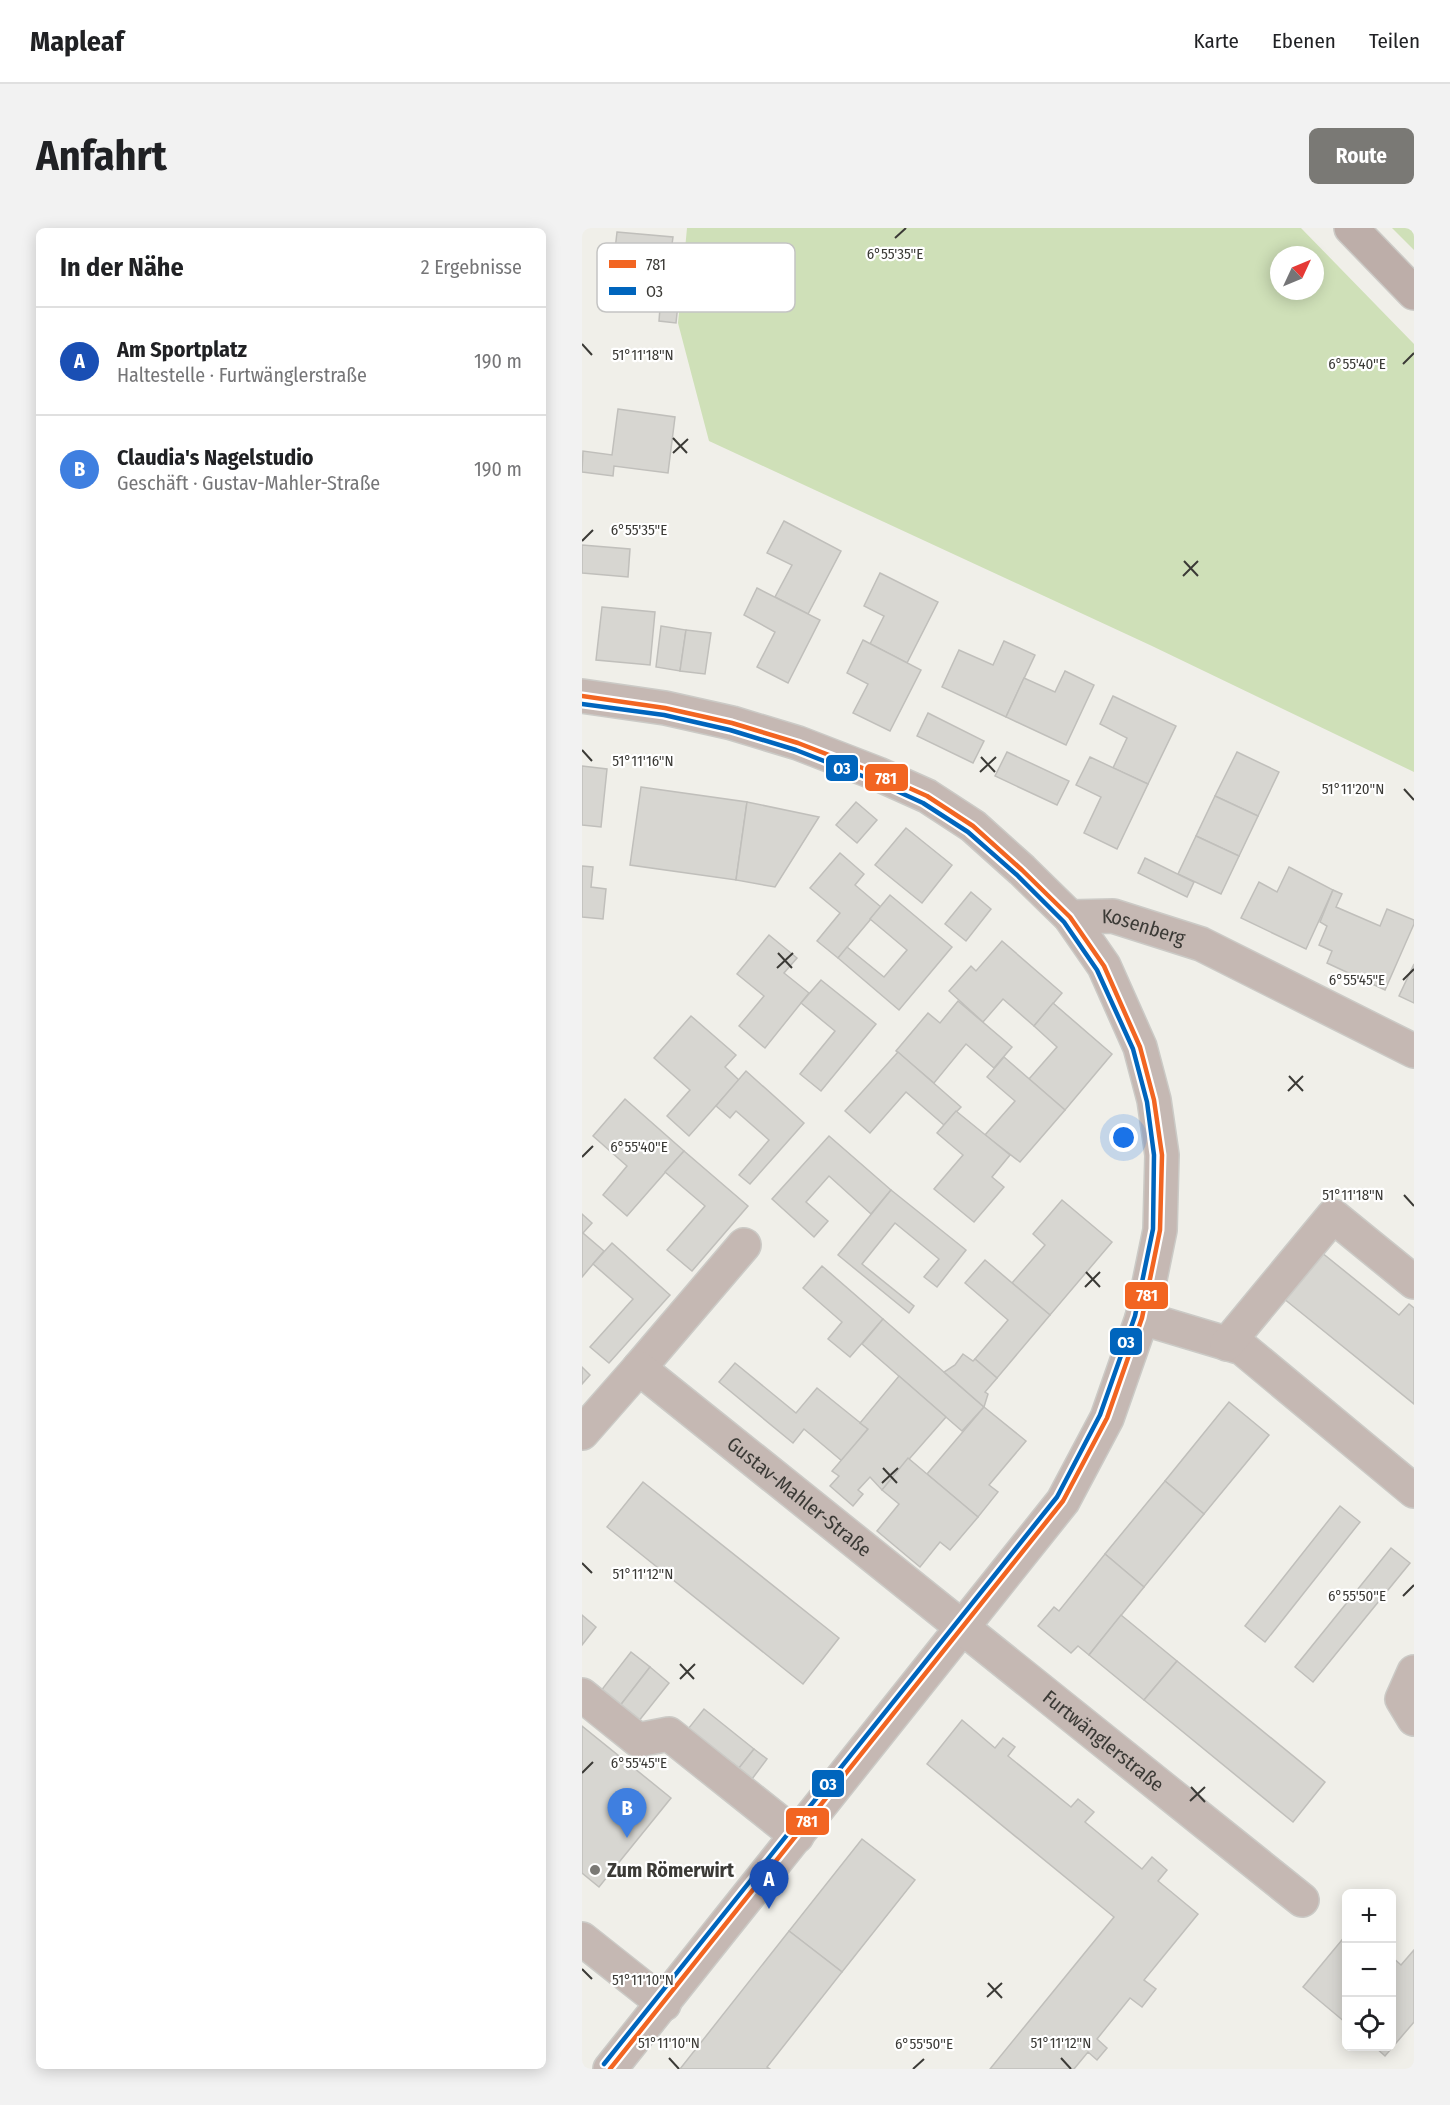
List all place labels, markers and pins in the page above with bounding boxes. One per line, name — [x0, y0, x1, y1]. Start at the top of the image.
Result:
pin: B — [608, 1788, 646, 1838]
place label: Zum Römerwirt — [607, 1858, 735, 1882]
pin: A — [750, 1860, 789, 1909]
marker: Zum Römerwirt — [588, 1863, 602, 1877]

